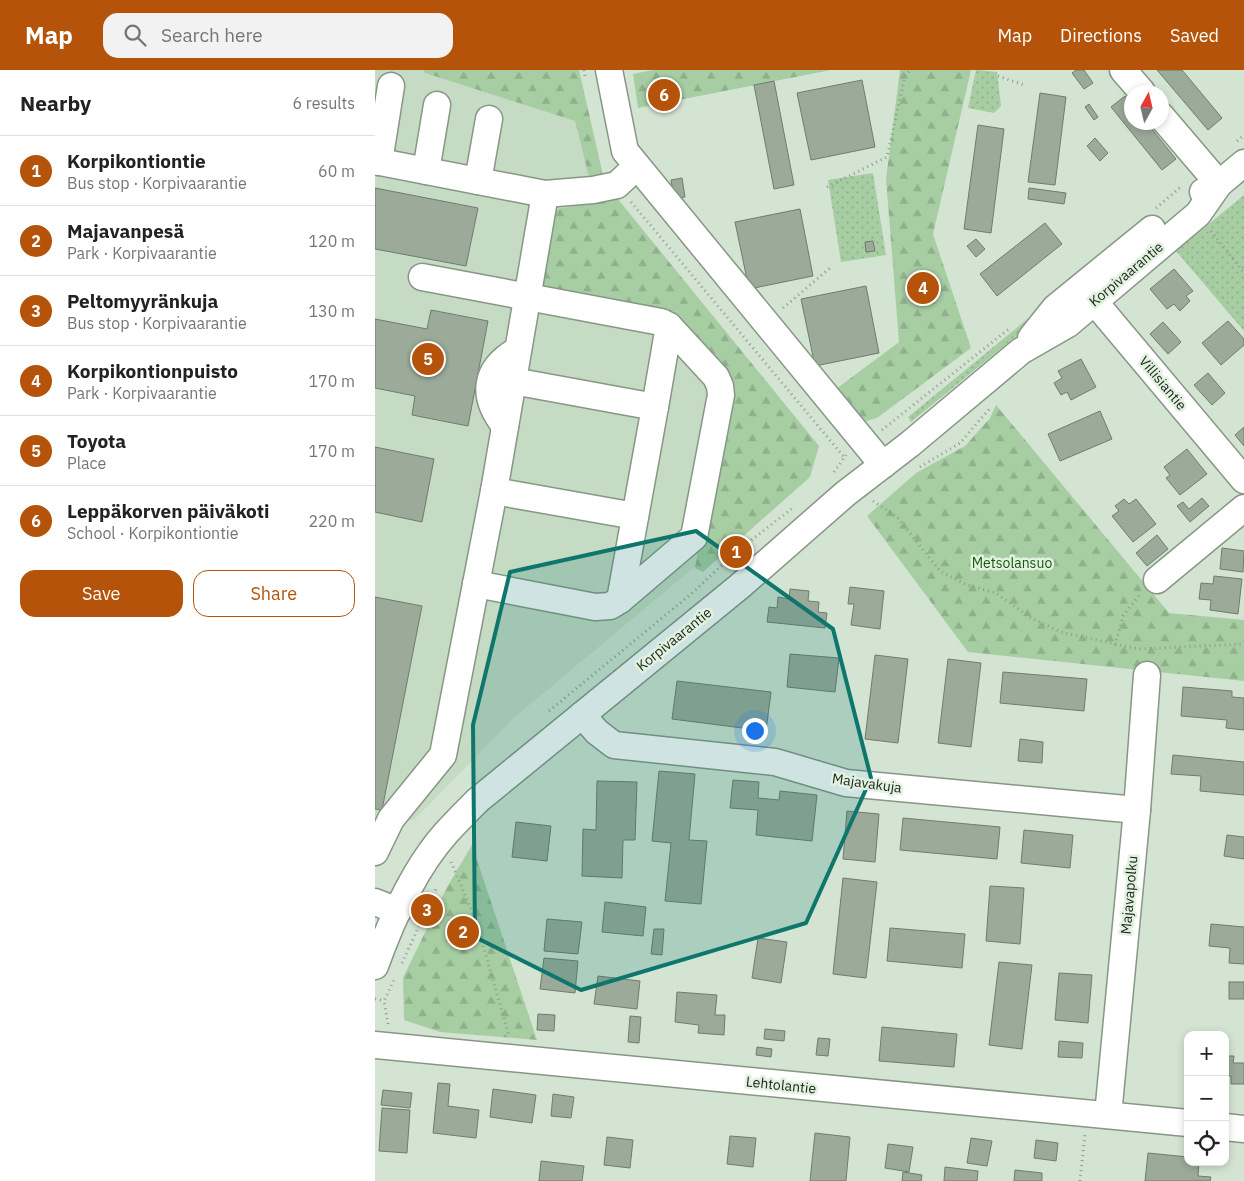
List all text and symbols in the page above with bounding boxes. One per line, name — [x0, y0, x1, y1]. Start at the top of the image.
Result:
search box — [103, 13, 453, 58]
text: Map — [25, 19, 73, 51]
icon: search — [121, 21, 149, 49]
text: Search here — [161, 23, 263, 47]
text: Map — [997, 24, 1032, 47]
text: Directions — [1060, 24, 1142, 47]
text: Saved — [1170, 24, 1219, 47]
pin: 6 — [648, 76, 680, 114]
north arrow — [1124, 85, 1169, 130]
text: Nearby — [20, 89, 91, 117]
text: 6 results — [292, 93, 355, 113]
text: Korpikontiontie — [67, 149, 206, 173]
text: 1 — [31, 161, 41, 181]
text: 60 m — [318, 161, 355, 181]
text: Bus stop · Korpivaarantie — [67, 173, 247, 193]
text: Majavanpesä — [67, 219, 184, 243]
text: 2 — [31, 231, 41, 251]
text: 120 m — [308, 231, 355, 251]
street label: Korpivaarantie — [1085, 238, 1167, 310]
text: Park · Korpivaarantie — [67, 243, 217, 263]
pin: 4 — [907, 269, 939, 307]
text: Peltomyyränkuja — [67, 289, 218, 313]
text: 3 — [31, 301, 41, 321]
text: 130 m — [308, 301, 355, 321]
text: Bus stop · Korpivaarantie — [67, 313, 247, 333]
pin: 5 — [412, 340, 444, 378]
street label: Villisiantie — [1135, 352, 1191, 414]
text: Korpikontionpuisto — [67, 359, 238, 383]
text: 4 — [31, 371, 41, 391]
text: 170 m — [308, 371, 355, 391]
text: Park · Korpivaarantie — [67, 383, 217, 403]
text: Toyota — [67, 429, 126, 453]
text: 5 — [31, 441, 41, 461]
text: 170 m — [308, 441, 355, 461]
text: Place — [67, 453, 106, 473]
text: Leppäkorven päiväkoti — [67, 499, 269, 523]
text: 6 — [31, 511, 41, 531]
text: 220 m — [308, 511, 355, 531]
text: School · Korpikontiontie — [67, 523, 239, 543]
pin: 1 — [720, 533, 752, 571]
park label: Metsolansuo — [972, 554, 1052, 572]
button: Save — [20, 570, 183, 617]
button: Share — [193, 570, 355, 617]
street label: Korpivaarantie — [633, 603, 715, 675]
your location — [742, 718, 768, 744]
street label: Majavakuja — [831, 769, 903, 797]
street label: Majavapolku — [1117, 855, 1141, 935]
pin: 3 — [411, 891, 443, 929]
pin: 2 — [447, 913, 479, 951]
map controls — [1184, 1031, 1229, 1166]
button: + — [1184, 1031, 1229, 1076]
street label: Lehtolantie — [745, 1072, 817, 1098]
button: − — [1184, 1076, 1229, 1121]
button: locate — [1184, 1121, 1229, 1166]

